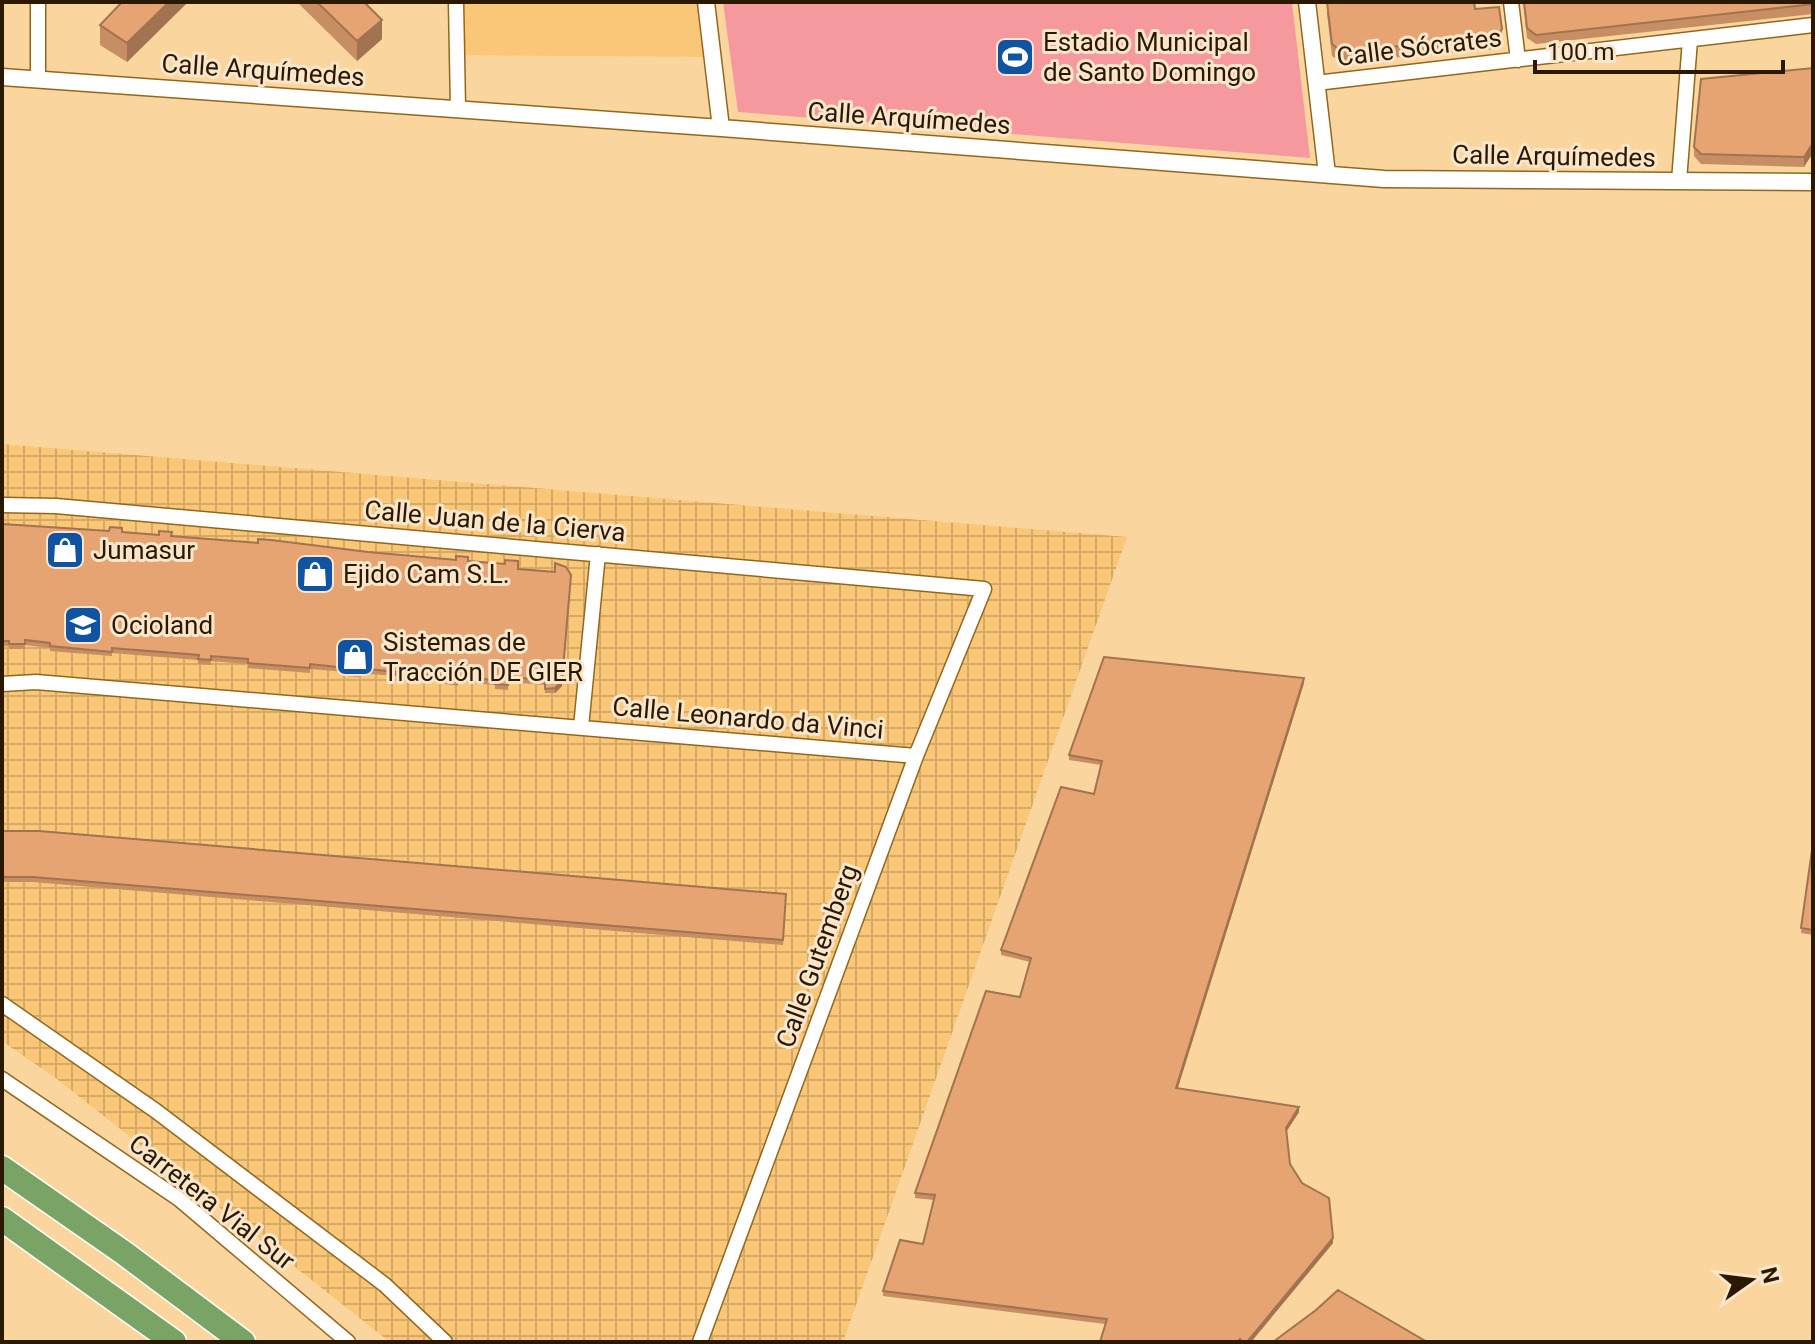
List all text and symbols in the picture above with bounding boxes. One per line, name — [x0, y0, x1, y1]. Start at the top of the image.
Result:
street label: Calle Sócrates — [1335, 22, 1503, 72]
scale bar — [1535, 24, 1783, 74]
place label: Estadio Municipal de Santo Domingo — [1043, 27, 1256, 87]
sports icon: Estadio Municipal de Santo Domingo — [994, 36, 1036, 78]
text: 100 m — [1547, 38, 1614, 66]
street label: Calle Arquímedes — [160, 48, 366, 92]
street label: Calle Arquímedes — [806, 96, 1012, 140]
street label: Calle Arquímedes — [1452, 139, 1656, 173]
street label: Calle Juan de la Cierva — [363, 495, 627, 547]
shop icon: Jumasur — [44, 529, 86, 571]
place label: Jumasur — [93, 535, 195, 565]
shop icon: Ejido Cam S.L. — [294, 553, 336, 595]
place label: Ejido Cam S.L. — [343, 559, 510, 589]
school or university icon: Ocioland — [62, 604, 104, 646]
place label: Ocioland — [111, 610, 213, 640]
place label: Sistemas de Tracción DE GIER — [383, 627, 583, 687]
shop icon: Sistemas de Tracción DE GIER — [334, 636, 376, 678]
street label: Calle Leonardo da Vinci — [611, 691, 885, 745]
street label: Calle Gutemberg — [770, 860, 864, 1052]
street label: Carretera Vial Sur — [123, 1128, 301, 1276]
north arrow — [1711, 1240, 1791, 1320]
text: N — [1756, 1265, 1784, 1286]

